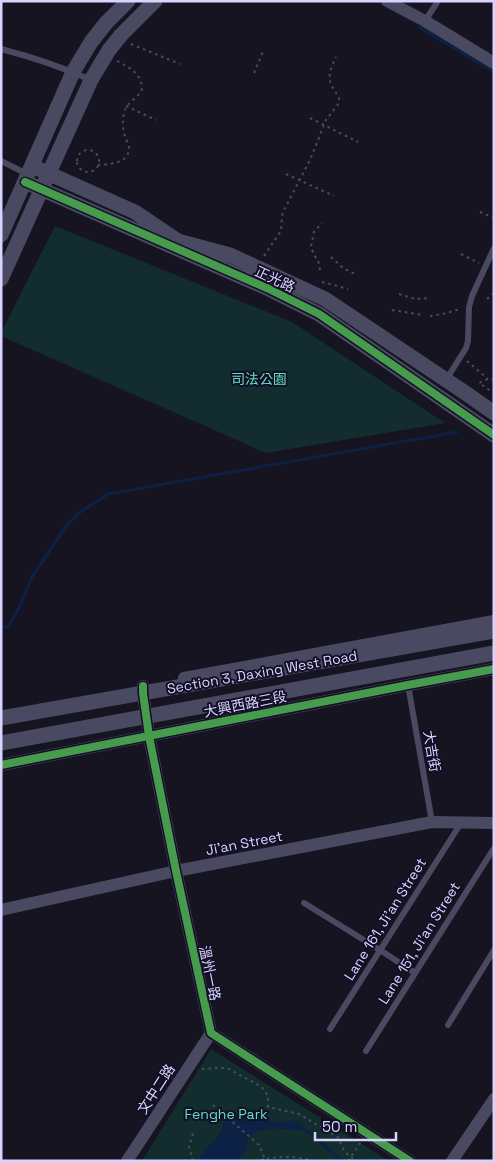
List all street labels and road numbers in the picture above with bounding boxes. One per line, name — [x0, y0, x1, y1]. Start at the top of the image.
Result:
street label: 正光路 — [252, 262, 298, 296]
street label: Section 3, Daxing West Road — [165, 646, 359, 698]
street label: 大興西路三段 — [202, 687, 288, 721]
street label: 大吉街 — [419, 729, 445, 773]
street label: Ji'an Street — [204, 827, 284, 859]
street label: Lane 161, Ji'an Street — [340, 854, 430, 984]
street label: Lane 151, Ji'an Street — [374, 879, 464, 1007]
street label: 溫州一路 — [195, 944, 225, 1002]
street label: 文中二路 — [133, 1061, 179, 1117]

